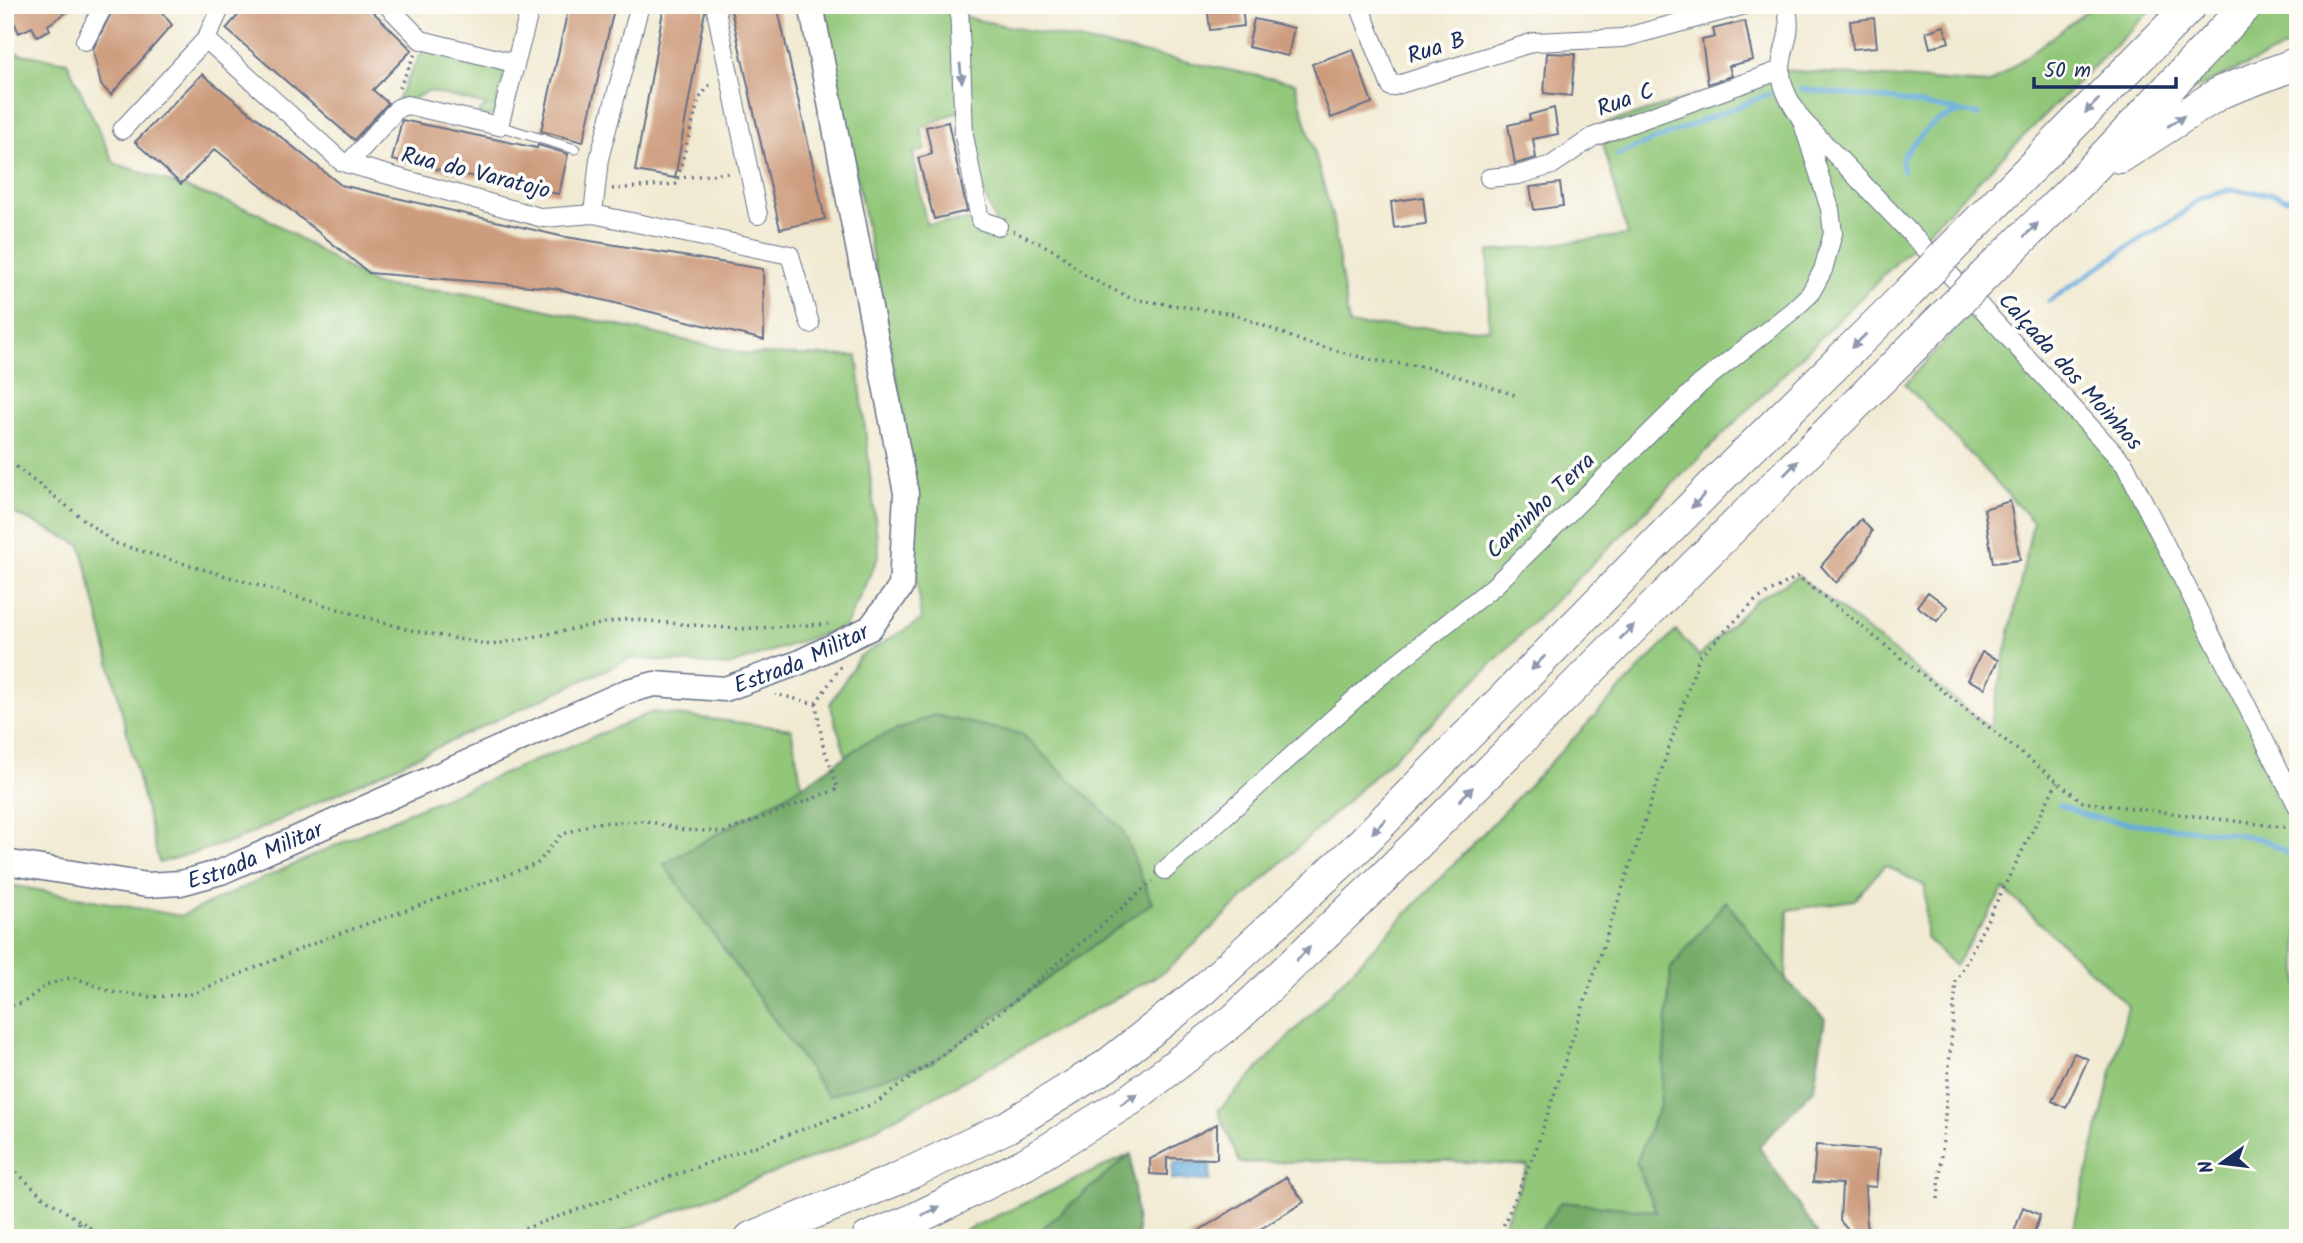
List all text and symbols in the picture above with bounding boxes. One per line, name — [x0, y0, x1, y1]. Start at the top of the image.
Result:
street label: Rua B — [1403, 23, 1470, 75]
scale bar — [2034, 46, 2175, 90]
text: 50 m — [2044, 55, 2091, 88]
one-way arrow — [956, 63, 967, 85]
street label: Rua C — [1592, 74, 1659, 128]
one-way arrow — [2084, 98, 2100, 114]
one-way arrow — [2167, 114, 2186, 127]
street label: Rua do Varatojo — [397, 138, 554, 210]
one-way arrow — [2023, 222, 2039, 238]
street label: Calçada dos Moinhos — [1988, 285, 2151, 460]
one-way arrow — [1851, 332, 1868, 348]
street label: Caminho Terra — [1478, 444, 1605, 568]
one-way arrow — [1782, 460, 1799, 476]
one-way arrow — [1690, 492, 1706, 509]
street label: Estrada Militar — [729, 614, 877, 704]
one-way arrow — [1618, 624, 1635, 641]
one-way arrow — [1530, 655, 1547, 672]
one-way arrow — [1458, 785, 1475, 802]
street label: Estrada Militar — [183, 812, 331, 900]
one-way arrow — [1371, 818, 1387, 834]
one-way arrow — [1294, 946, 1311, 962]
one-way arrow — [1120, 1092, 1138, 1106]
north arrow — [2188, 1128, 2258, 1198]
text: N — [2191, 1157, 2223, 1176]
one-way arrow — [921, 1206, 941, 1217]

